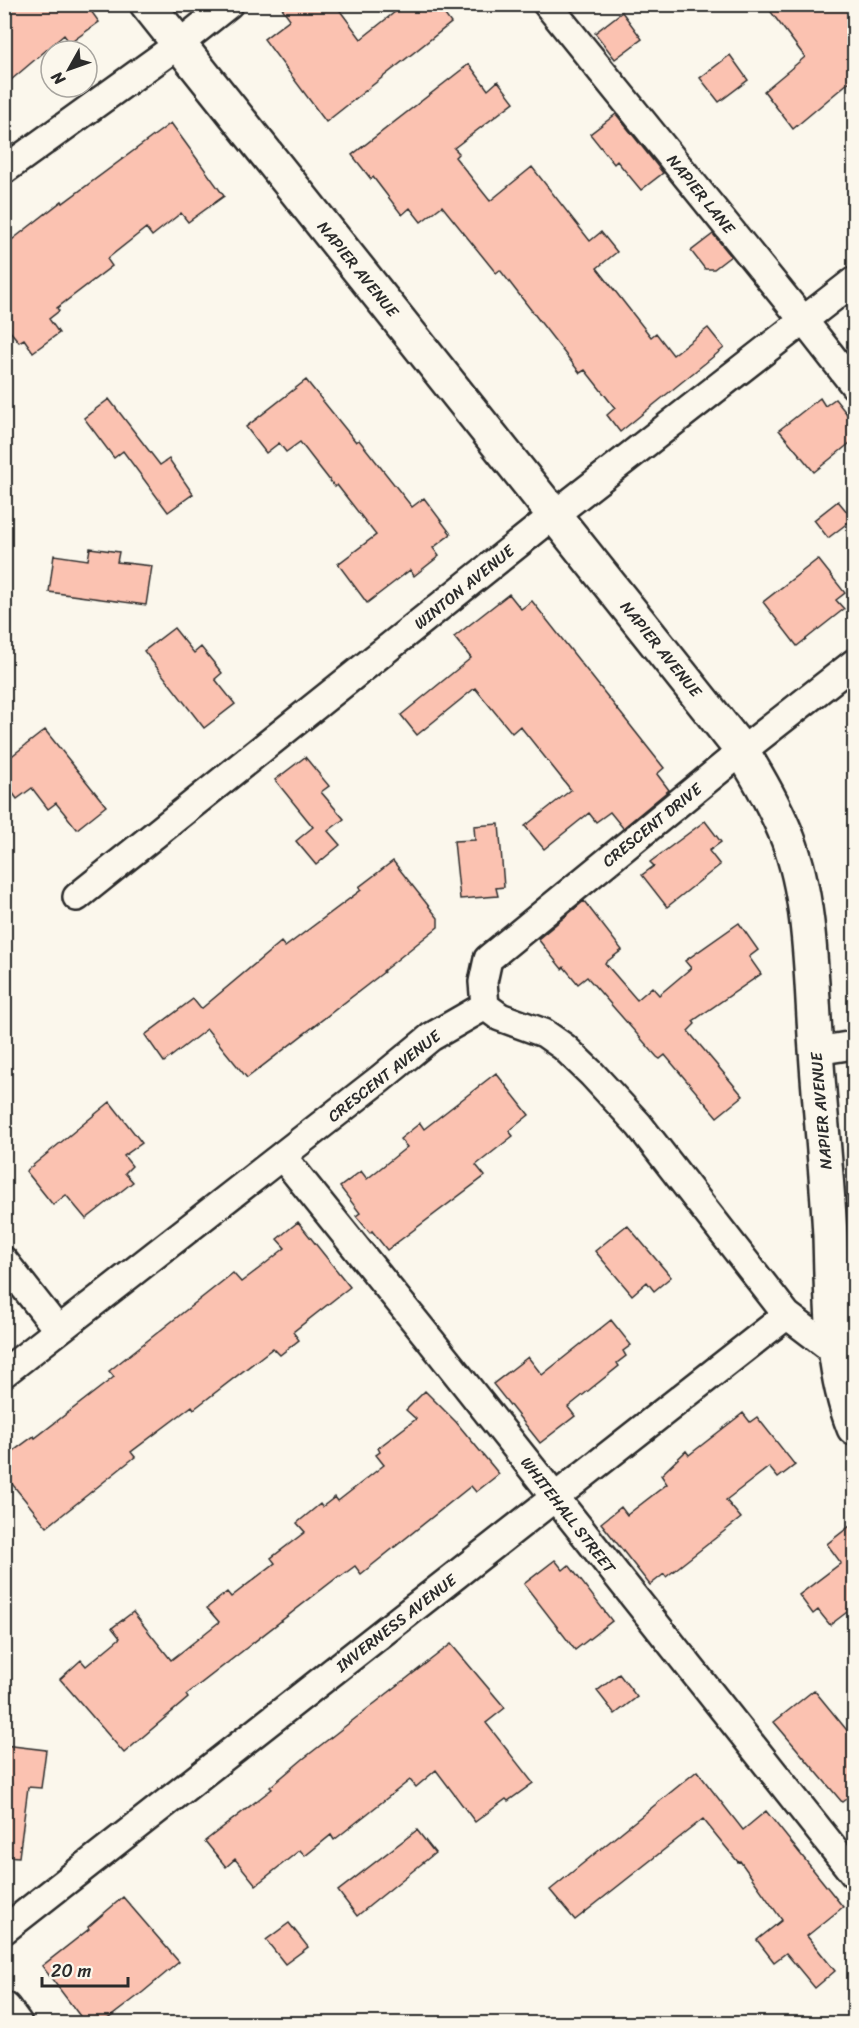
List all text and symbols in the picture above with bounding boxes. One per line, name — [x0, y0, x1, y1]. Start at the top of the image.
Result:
north arrow — [39, 39, 99, 99]
text: N — [43, 64, 73, 93]
street label: NAPIER LANE — [659, 147, 743, 241]
street label: NAPIER AVENUE — [310, 214, 407, 325]
street label: WINTON AVENUE — [407, 536, 522, 637]
street label: NAPIER AVENUE — [613, 594, 710, 705]
street label: CRESCENT DRIVE — [595, 775, 709, 875]
street label: CRESCENT AVENUE — [321, 1022, 448, 1130]
street label: NAPIER AVENUE — [801, 1050, 841, 1171]
street label: WHITEHALL STREET — [513, 1450, 624, 1581]
street label: INVERNESS AVENUE — [328, 1566, 464, 1680]
scale bar — [42, 1950, 128, 1988]
text: 20 m — [51, 1955, 91, 1987]

